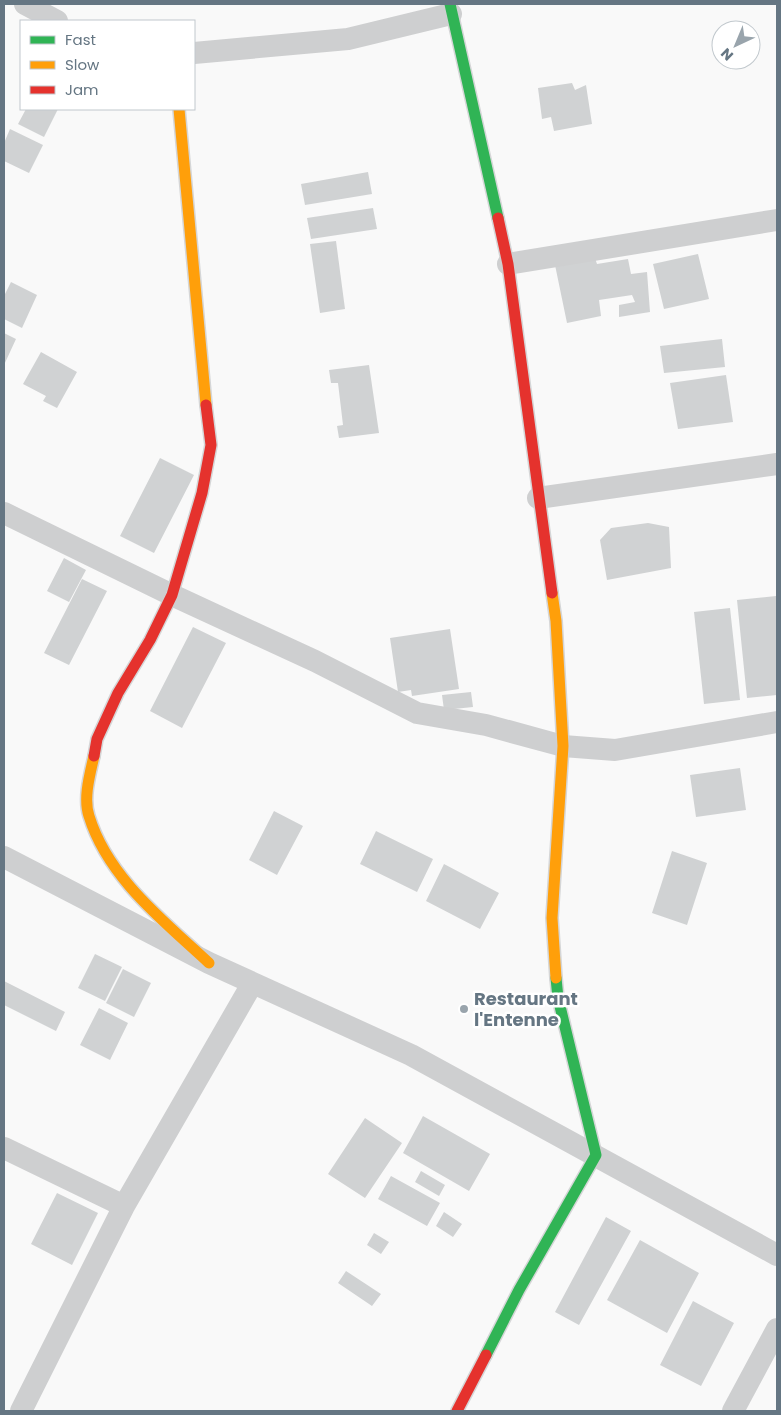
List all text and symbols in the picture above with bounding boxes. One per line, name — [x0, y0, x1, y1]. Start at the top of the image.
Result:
legend — [20, 20, 195, 110]
north arrow — [711, 20, 761, 70]
text: Fast — [65, 29, 96, 50]
text: N — [716, 44, 738, 65]
text: Slow — [65, 54, 100, 75]
text: Jam — [65, 79, 99, 100]
place label: Restaurant l'Entenne — [474, 986, 578, 1032]
marker: Restaurant l'Entenne — [458, 1003, 470, 1015]

